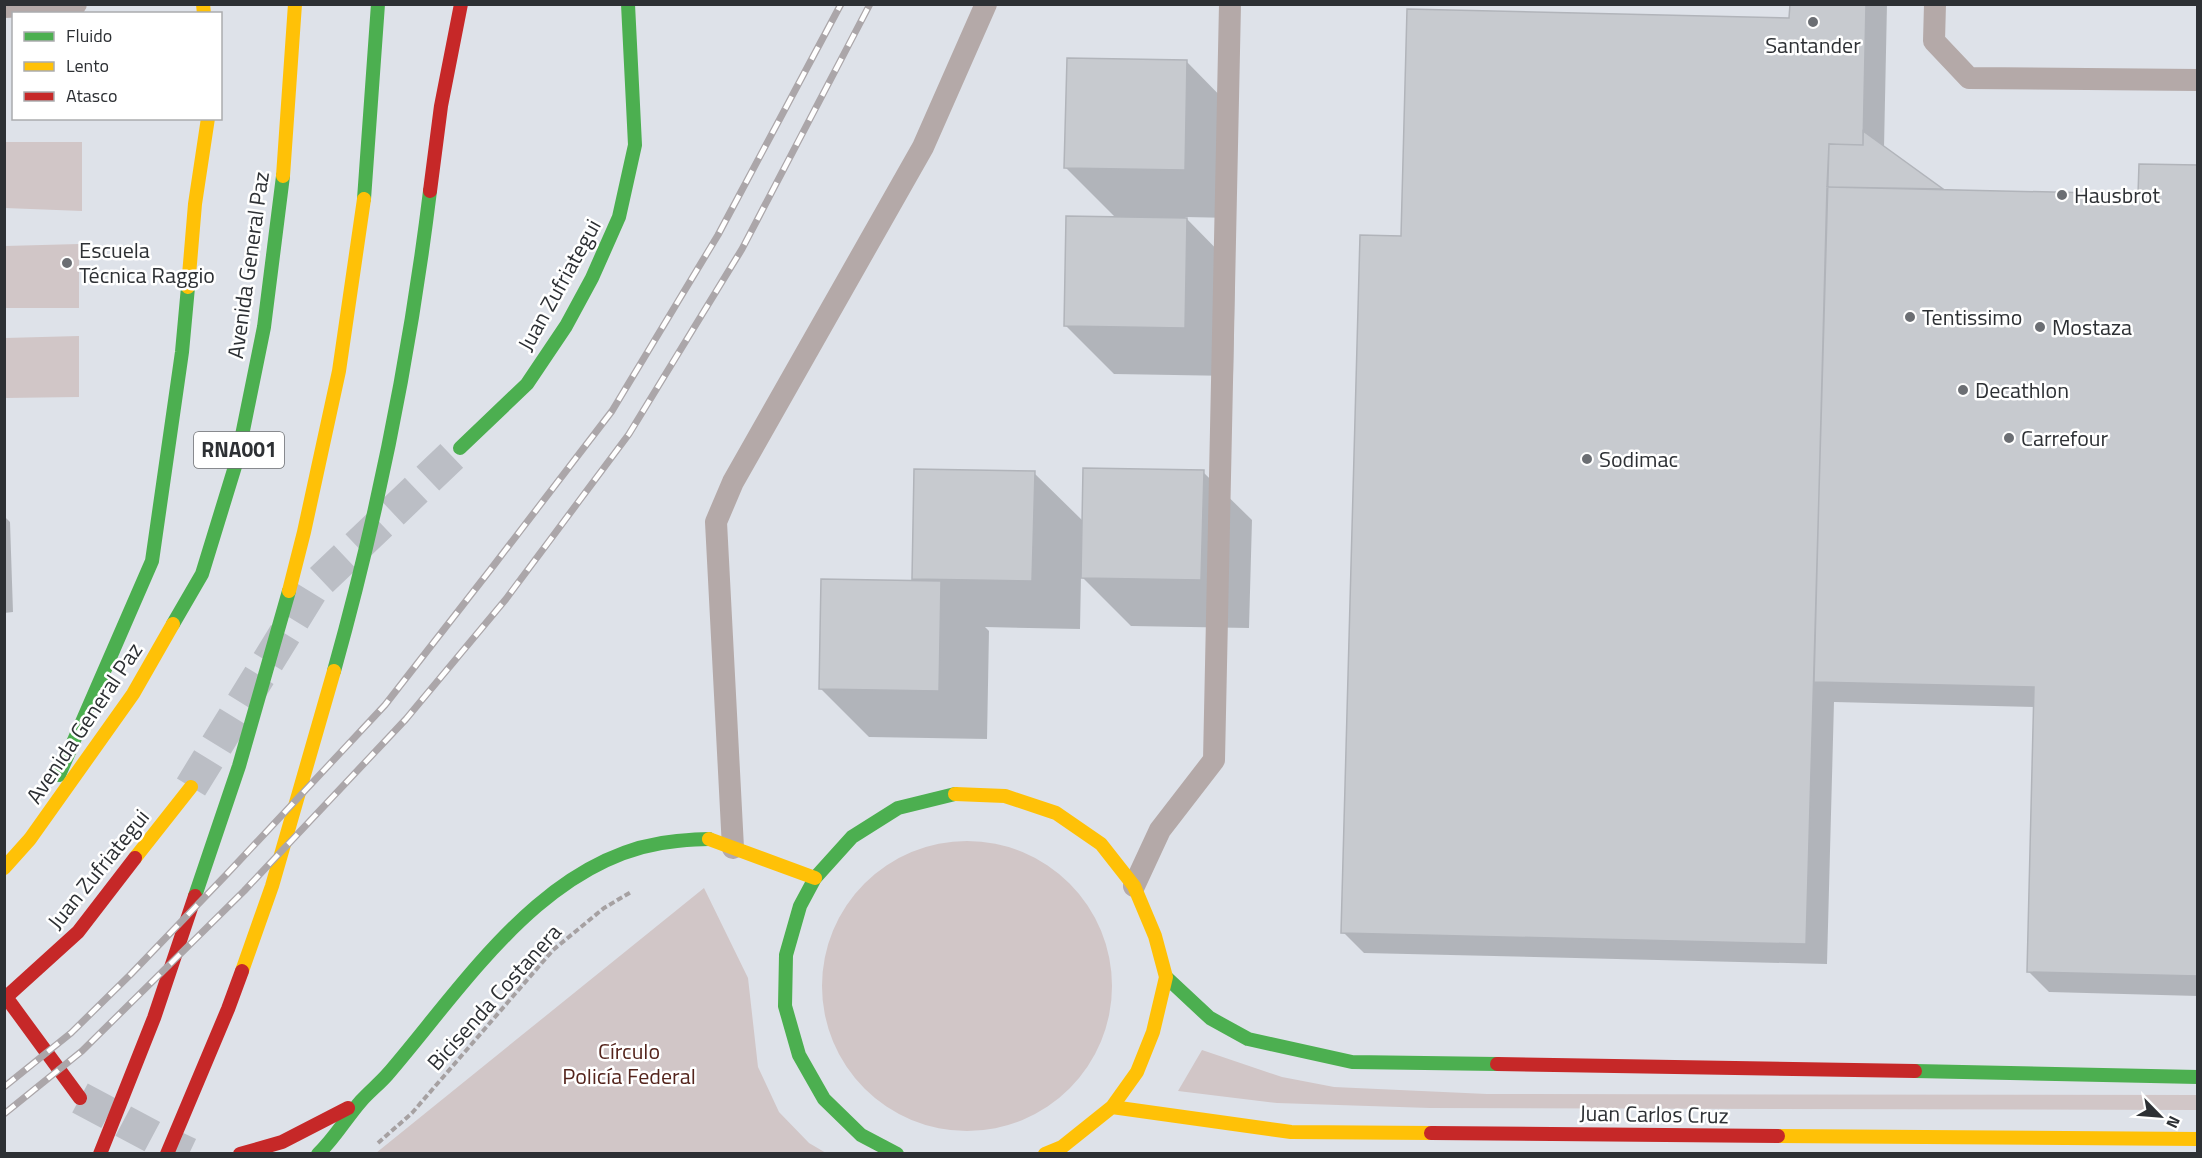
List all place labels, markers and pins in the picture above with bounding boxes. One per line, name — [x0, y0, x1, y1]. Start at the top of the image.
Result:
marker: Santander — [1806, 15, 1820, 29]
place label: Santander — [1765, 28, 1861, 62]
place label: Hausbrot — [2074, 178, 2160, 212]
marker: Hausbrot — [2055, 188, 2069, 202]
place label: Escuela Técnica Raggio — [79, 233, 215, 292]
marker: Escuela Técnica Raggio — [60, 256, 74, 270]
place label: Tentissimo — [1922, 300, 2022, 334]
marker: Tentissimo — [1903, 310, 1917, 324]
place label: Mostaza — [2052, 310, 2132, 344]
marker: Mostaza — [2033, 320, 2047, 334]
place label: Decathlon — [1975, 373, 2069, 407]
marker: Decathlon — [1956, 383, 1970, 397]
place label: Carrefour — [2021, 421, 2108, 455]
marker: Carrefour — [2002, 431, 2016, 445]
place label: Sodimac — [1599, 442, 1678, 476]
marker: Sodimac — [1580, 452, 1594, 466]

